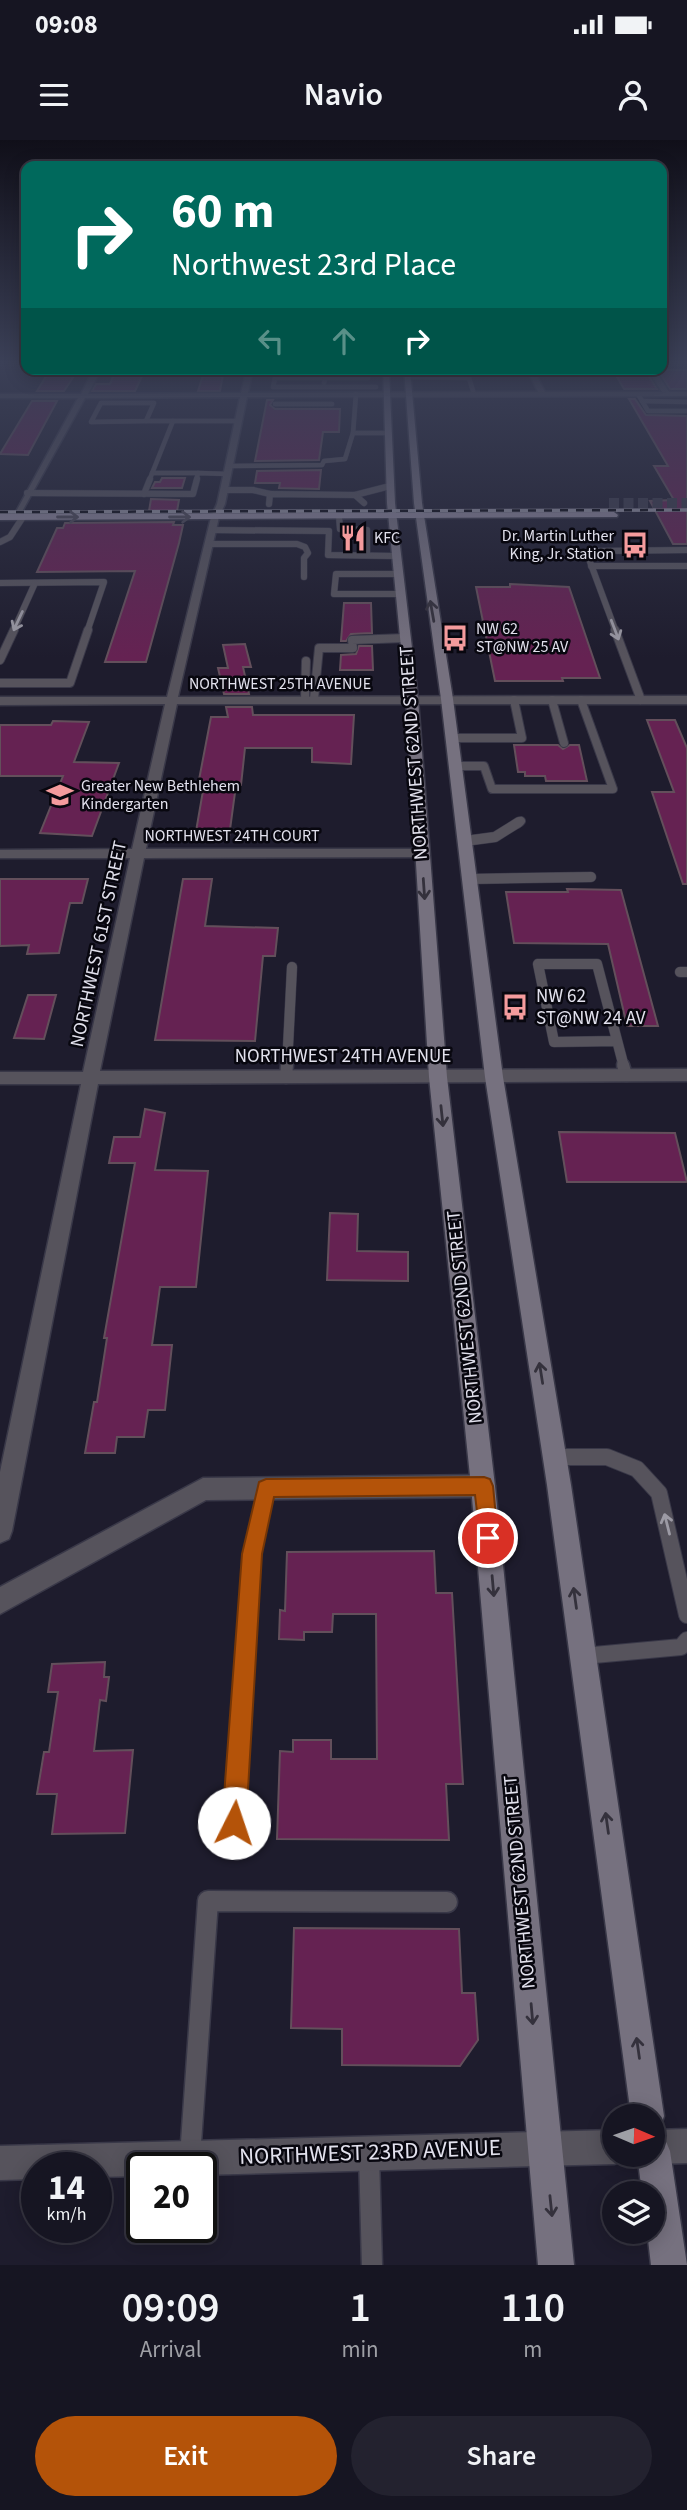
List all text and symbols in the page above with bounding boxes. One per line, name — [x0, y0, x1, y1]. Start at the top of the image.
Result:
text: 09:08 — [35, 6, 98, 43]
text: Navio — [304, 72, 383, 118]
icon: menu — [35, 76, 73, 114]
icon: person — [614, 76, 652, 114]
text: 60 m — [171, 177, 275, 247]
icon: right — [56, 189, 147, 280]
text: Northwest 23rd Place — [171, 242, 456, 288]
icon: left — [252, 322, 290, 360]
icon: ahead — [325, 322, 363, 360]
icon: right — [398, 322, 436, 360]
one-way arrow — [56, 510, 79, 524]
one-way arrow — [169, 510, 192, 524]
restaurant icon: KFC — [338, 523, 368, 553]
place label: Dr. Martin Luther King, Jr. Station — [502, 525, 614, 565]
place label: KFC — [374, 527, 400, 549]
bus stop icon: Dr. Martin Luther King, Jr. Station — [620, 530, 650, 560]
one-way arrow — [425, 600, 438, 623]
one-way arrow — [11, 610, 24, 631]
place label: NW 62 ST@NW 25 AV — [476, 618, 569, 658]
one-way arrow — [610, 619, 622, 641]
bus stop icon: NW 62 ST@NW 25 AV — [440, 623, 470, 653]
street label: NORTHWEST 62ND STREET — [393, 645, 435, 861]
street label: NORTHWEST 25TH AVENUE — [189, 673, 371, 695]
place label: Greater New Bethlehem Kindergarten — [81, 775, 240, 815]
school or university icon: Greater New Bethlehem Kindergarten — [45, 780, 75, 810]
street label: NORTHWEST 24TH COURT — [144, 825, 320, 847]
street label: NORTHWEST 61ST STREET — [64, 838, 134, 1050]
one-way arrow — [418, 878, 431, 900]
place label: NW 62 ST@NW 24 AV — [536, 983, 646, 1032]
bus stop icon: NW 62 ST@NW 24 AV — [500, 992, 530, 1022]
street label: NORTHWEST 24TH AVENUE — [235, 1043, 451, 1070]
one-way arrow — [436, 1104, 449, 1127]
street label: NORTHWEST 62ND STREET — [440, 1209, 490, 1425]
one-way arrow — [534, 1362, 547, 1385]
pin — [458, 1508, 518, 1568]
one-way arrow — [660, 1514, 673, 1536]
icon: arrive — [469, 1519, 507, 1557]
one-way arrow — [487, 1574, 500, 1597]
one-way arrow — [568, 1587, 581, 1609]
street label: NORTHWEST 62ND STREET — [497, 1774, 543, 1990]
position arrow — [197, 1786, 271, 1860]
one-way arrow — [600, 1812, 613, 1835]
one-way arrow — [526, 2002, 539, 2024]
one-way arrow — [632, 2037, 645, 2060]
north arrow — [602, 2104, 665, 2166]
map controls — [602, 2104, 665, 2244]
street label: NORTHWEST 23RD AVENUE — [239, 2131, 501, 2173]
speed limit sign: 20 — [126, 2152, 217, 2243]
text: 14 — [48, 2163, 85, 2213]
button: layers — [602, 2181, 665, 2244]
one-way arrow — [544, 2194, 557, 2217]
text: km/h — [47, 2202, 86, 2227]
text: 09:09 — [122, 2278, 220, 2338]
text: 1 — [349, 2278, 371, 2338]
text: 110 — [501, 2278, 565, 2338]
text: Arrival — [140, 2333, 202, 2366]
text: min — [341, 2333, 379, 2366]
text: m — [523, 2333, 542, 2366]
button: Exit — [35, 2416, 337, 2496]
button: Share — [351, 2416, 652, 2496]

